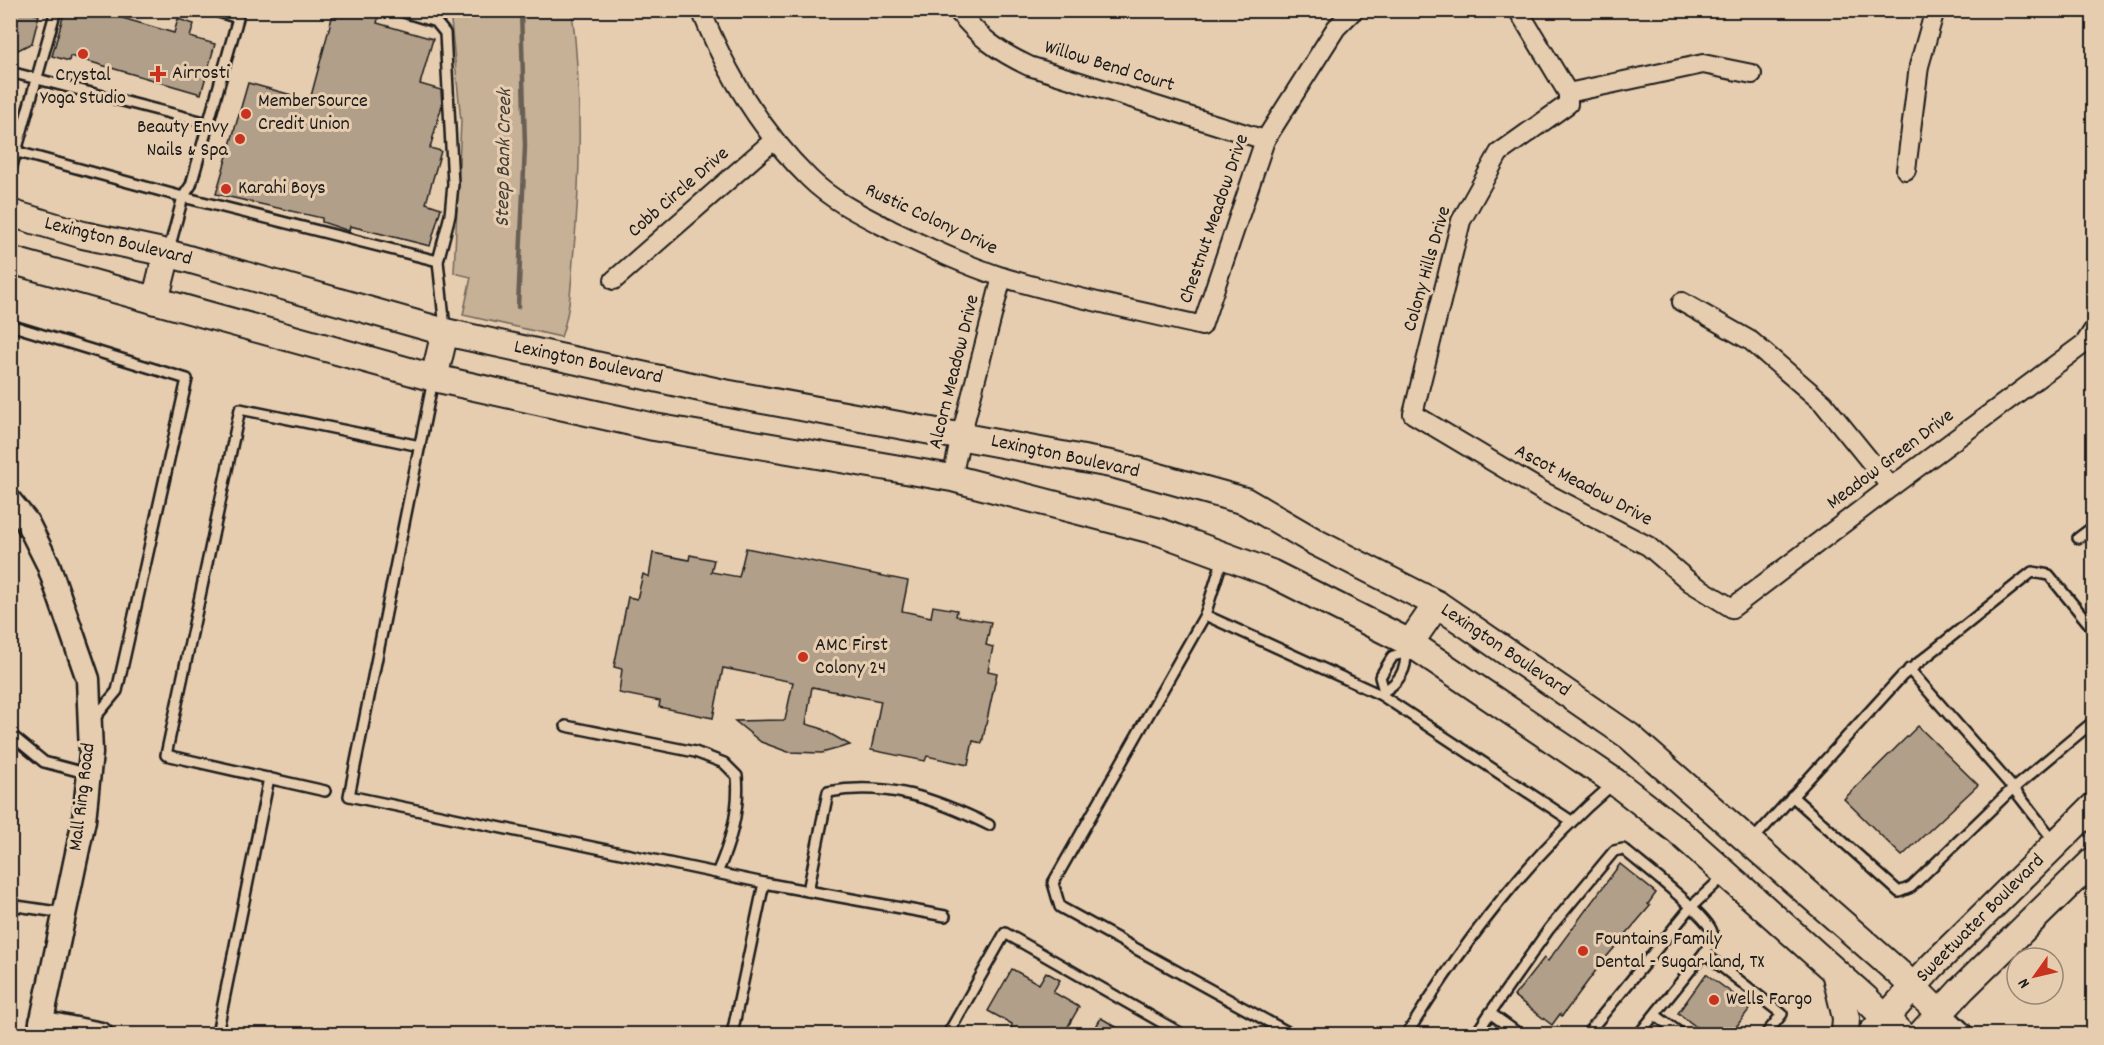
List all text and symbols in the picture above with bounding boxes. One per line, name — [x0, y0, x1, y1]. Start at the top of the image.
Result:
street label: Willow Bend Court — [1040, 34, 1178, 100]
marker: Crystal Yoga Studio — [76, 47, 90, 61]
place label: Airrosti — [172, 60, 230, 88]
place label: Crystal Yoga Studio — [40, 62, 126, 113]
marker: Airrosti — [149, 65, 167, 83]
water label: Steep Bank Creek — [489, 86, 521, 227]
place label: MemberSource Credit Union — [258, 88, 368, 139]
marker: MemberSource Credit Union — [239, 107, 253, 121]
place label: Beauty Envy Nails & Spa — [137, 114, 229, 165]
street label: Chestnut Meadow Drive — [1173, 130, 1257, 308]
marker: Beauty Envy Nails & Spa — [233, 132, 247, 146]
street label: Cobb Circle Drive — [622, 141, 736, 245]
place label: Karahi Boys — [238, 175, 326, 203]
street label: Rustic Colony Drive — [860, 177, 1002, 263]
marker: Karahi Boys — [219, 182, 233, 196]
street label: Colony Hills Drive — [1397, 203, 1459, 335]
street label: Lexington Boulevard — [41, 210, 195, 274]
street label: Alcorn Meadow Drive — [922, 292, 988, 452]
street label: Lexington Boulevard — [511, 334, 665, 392]
street label: Meadow Green Drive — [1821, 403, 1961, 517]
street label: Lexington Boulevard — [988, 428, 1142, 486]
street label: Ascot Meadow Drive — [1509, 438, 1657, 534]
street label: Lexington Boulevard — [1434, 597, 1576, 705]
place label: AMC First Colony 24 — [815, 632, 888, 683]
marker: AMC First Colony 24 — [796, 650, 810, 664]
street label: Mall Ring Road — [62, 741, 104, 853]
street label: Sweetwater Boulevard — [1910, 848, 2052, 990]
place label: Fountains Family Dental - Sugar land, TX — [1595, 926, 1765, 977]
marker: Fountains Family Dental - Sugar land, TX — [1576, 944, 1590, 958]
north arrow — [2005, 946, 2065, 1006]
text: N — [2013, 973, 2036, 993]
place label: Wells Fargo — [1726, 986, 1812, 1014]
marker: Wells Fargo — [1707, 993, 1721, 1007]

